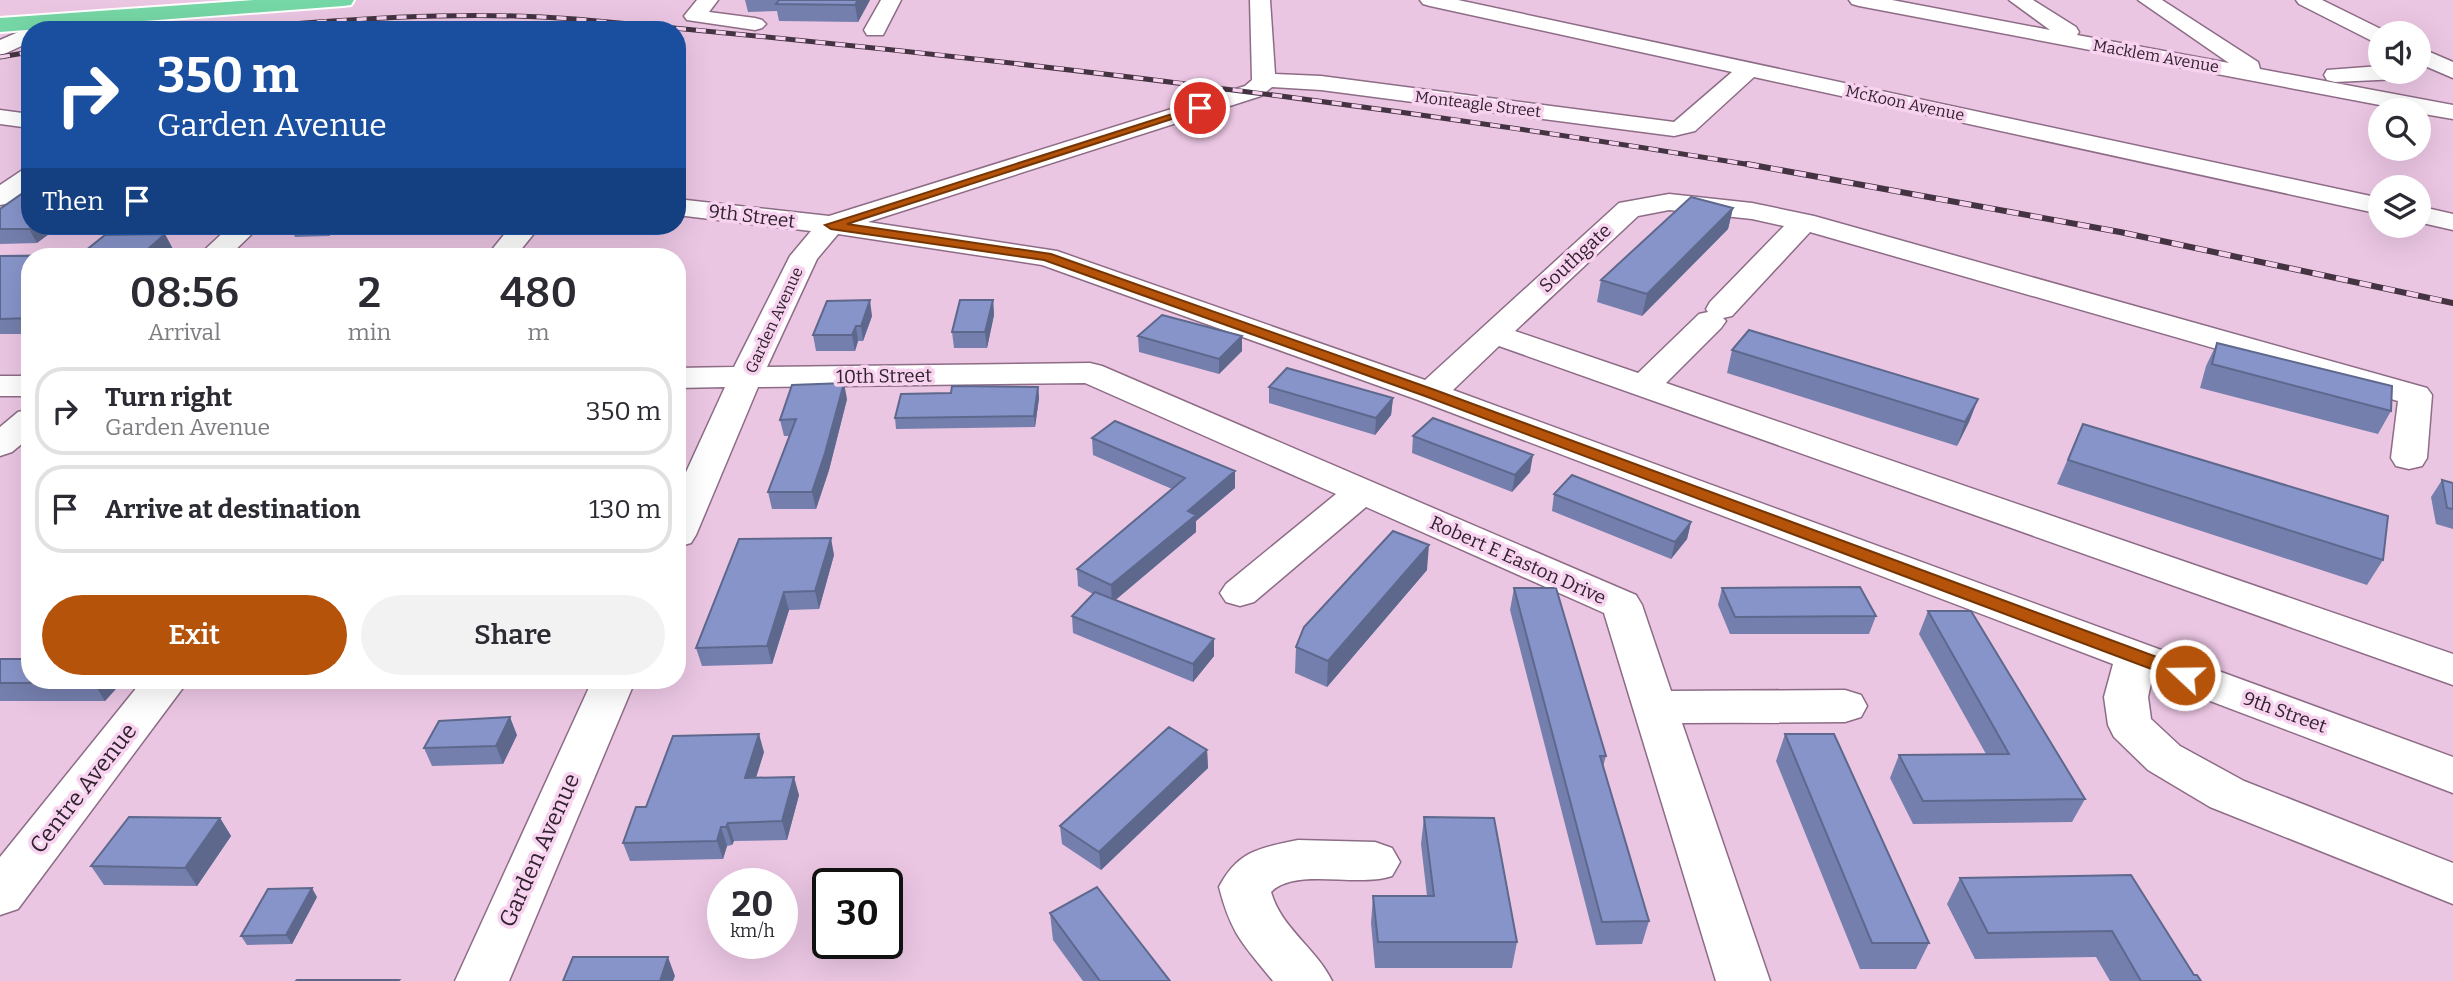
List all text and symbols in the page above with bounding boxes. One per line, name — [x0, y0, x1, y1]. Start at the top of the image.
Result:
map controls — [2368, 21, 2431, 238]
button: sound — [2368, 21, 2431, 84]
street label: Macklem Avenue — [2092, 36, 2220, 76]
text: 350 m — [157, 46, 299, 105]
icon: right — [42, 49, 133, 140]
pin — [1170, 78, 1230, 138]
street label: McKoon Avenue — [1844, 81, 1966, 125]
street label: Monteagle Street — [1414, 87, 1542, 121]
icon: arrive — [1181, 89, 1219, 127]
button: search — [2368, 98, 2431, 161]
text: Garden Avenue — [157, 106, 387, 144]
button: layers — [2368, 175, 2431, 238]
icon: arrive — [118, 182, 156, 220]
text: Then — [42, 186, 104, 217]
street label: 9th Street — [707, 199, 797, 233]
street label: Southgate — [1534, 219, 1616, 297]
street label: Garden Avenue — [741, 264, 807, 376]
text: 08:56 — [130, 268, 239, 318]
text: 2 — [358, 268, 381, 318]
text: 480 — [500, 268, 577, 318]
text: Arrival — [148, 318, 221, 346]
text: min — [348, 318, 391, 346]
text: m — [528, 318, 549, 346]
street label: 10th Street — [836, 364, 932, 388]
text: Turn right — [105, 382, 232, 413]
icon: right — [46, 392, 84, 430]
text: 350 m — [586, 396, 661, 427]
text: Garden Avenue — [105, 413, 270, 441]
icon: arrive — [46, 490, 84, 528]
text: Arrive at destination — [105, 494, 360, 525]
text: 130 m — [589, 494, 661, 525]
street label: Robert E Easton Drive — [1426, 511, 1610, 609]
button: Exit — [42, 595, 347, 675]
button: Share — [361, 595, 665, 675]
position arrow — [2148, 638, 2222, 712]
street label: 9th Street — [2240, 686, 2330, 738]
street label: Centre Avenue — [24, 717, 142, 859]
street label: Garden Avenue — [493, 769, 585, 931]
speed limit sign: 30 — [812, 868, 903, 959]
text: 20 — [732, 883, 773, 925]
text: km/h — [730, 920, 775, 942]

